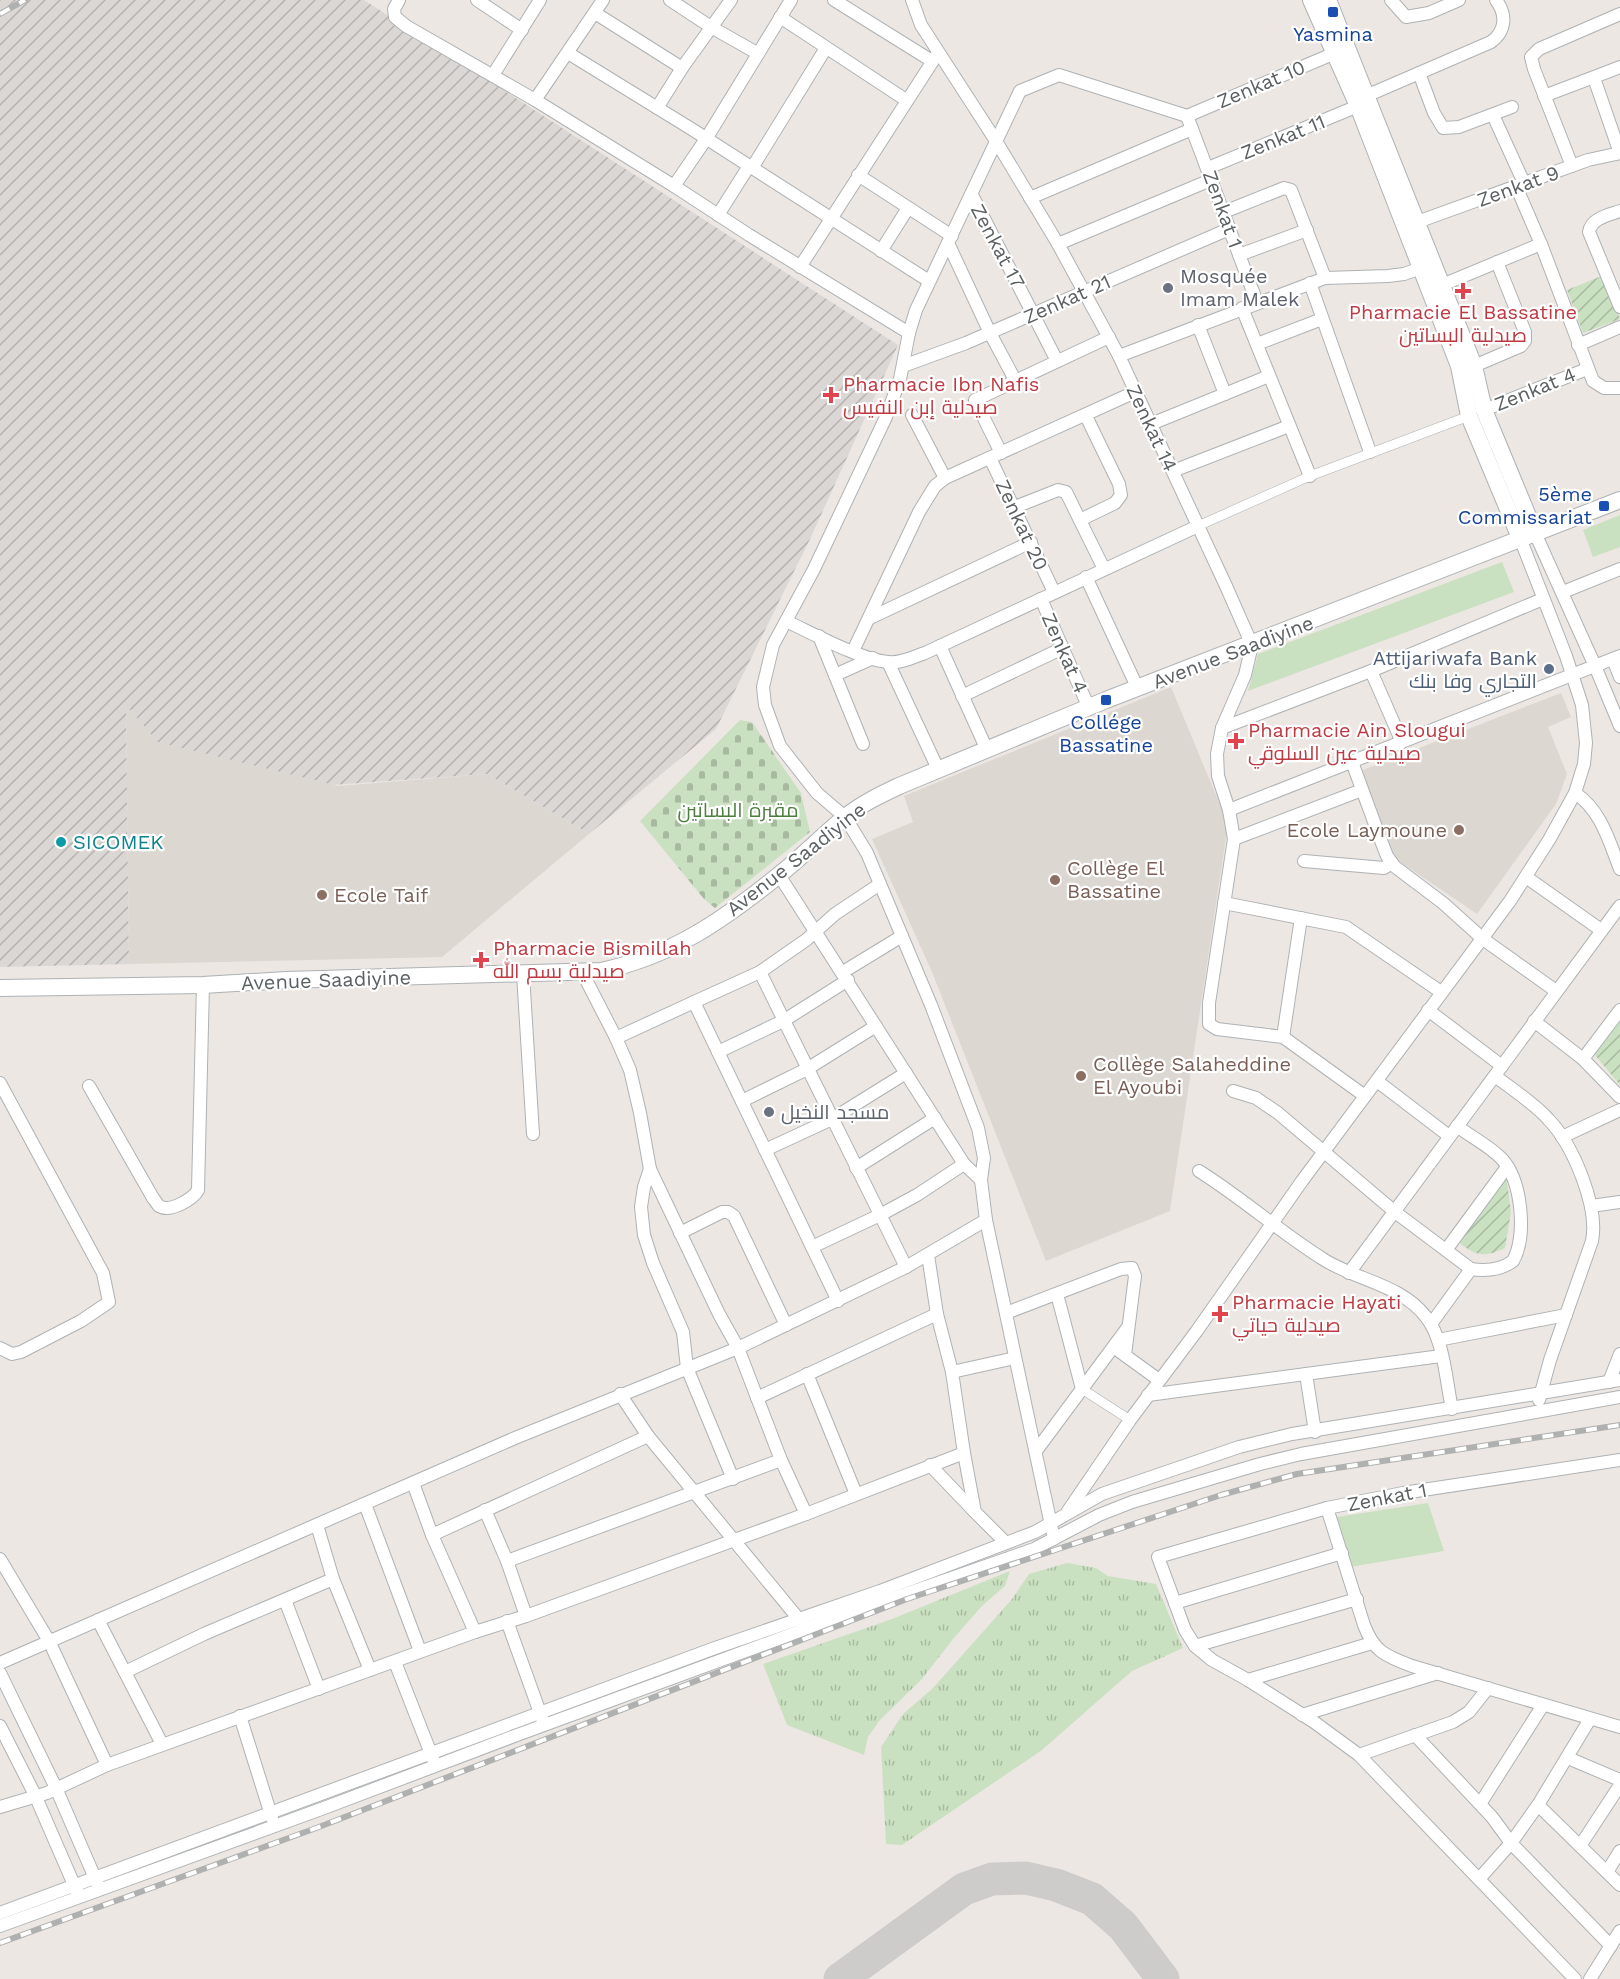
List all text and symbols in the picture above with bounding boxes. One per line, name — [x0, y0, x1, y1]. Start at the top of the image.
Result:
marker: Yasmina — [1326, 5, 1340, 19]
place label: Yasmina — [1293, 22, 1373, 46]
street label: Zenkat 10 — [1213, 55, 1309, 113]
street label: Zenkat 11 — [1237, 109, 1329, 165]
street label: Zenkat 9 — [1474, 160, 1562, 212]
street label: Zenkat 1 — [1198, 167, 1248, 251]
street label: Zenkat 17 — [966, 200, 1030, 292]
place label: Mosquée Imam Malek — [1180, 264, 1299, 311]
street label: Zenkat 21 — [1020, 269, 1114, 329]
marker: Mosquée Imam Malek — [1161, 281, 1175, 295]
marker: Pharmacie El Bassatine صيدلية البساتين — [1456, 284, 1470, 298]
place label: Pharmacie El Bassatine صيدلية البساتين — [1349, 300, 1577, 348]
street label: Zenkat 4 — [1491, 362, 1579, 416]
place label: Pharmacie Ibn Nafis صيدلية إبن النفيس — [843, 372, 1039, 420]
street label: Zenkat 14 — [1121, 381, 1183, 475]
marker: Pharmacie Ibn Nafis صيدلية إبن النفيس — [824, 388, 838, 402]
street label: Zenkat 20 — [991, 476, 1053, 574]
place label: 5ème Commissariat — [1458, 482, 1593, 529]
marker: 5ème Commissariat — [1597, 499, 1611, 513]
street label: Zenkat 4 — [1037, 609, 1093, 697]
street label: Avenue Saadiyine — [1149, 610, 1317, 694]
place label: Attijariwafa Bank التجاري وفا بنك — [1373, 646, 1537, 697]
marker: Attijariwafa Bank التجاري وفا بنك — [1542, 662, 1556, 676]
marker: Collége Bassatine — [1099, 693, 1113, 707]
place label: Collége Bassatine — [1059, 710, 1153, 757]
place label: Pharmacie Ain Slougui صيدلية عين السلوقي — [1248, 718, 1466, 769]
marker: Pharmacie Ain Slougui صيدلية عين السلوقي — [1229, 734, 1243, 748]
street label: Avenue Saadiyine — [722, 797, 870, 921]
park label: مقبرة البساتين — [677, 798, 799, 823]
place label: Ecole Laymoune — [1287, 818, 1447, 842]
marker: Ecole Laymoune — [1452, 823, 1466, 837]
place label: SICOMEK — [73, 830, 163, 854]
marker: SICOMEK — [54, 835, 68, 849]
place label: Collège El Bassatine — [1067, 856, 1164, 903]
marker: Collège El Bassatine — [1048, 873, 1062, 887]
place label: Ecole Taif — [334, 883, 428, 907]
marker: Ecole Taif — [315, 888, 329, 902]
place label: Pharmacie Bismillah صيدلية بسم الله — [493, 936, 692, 985]
marker: Pharmacie Bismillah صيدلية بسم الله — [474, 953, 488, 967]
street label: Avenue Saadiyine — [241, 965, 411, 995]
place label: Collège Salaheddine El Ayoubi — [1093, 1052, 1291, 1099]
marker: Collège Salaheddine El Ayoubi — [1074, 1069, 1088, 1083]
place label: مسجد النخيل — [781, 1100, 889, 1125]
marker: مسجد النخيل — [762, 1105, 776, 1119]
place label: Pharmacie Hayati صيدلية حياتي — [1232, 1290, 1401, 1341]
marker: Pharmacie Hayati صيدلية حياتي — [1213, 1307, 1227, 1321]
street label: Zenkat 1 — [1345, 1478, 1429, 1516]

